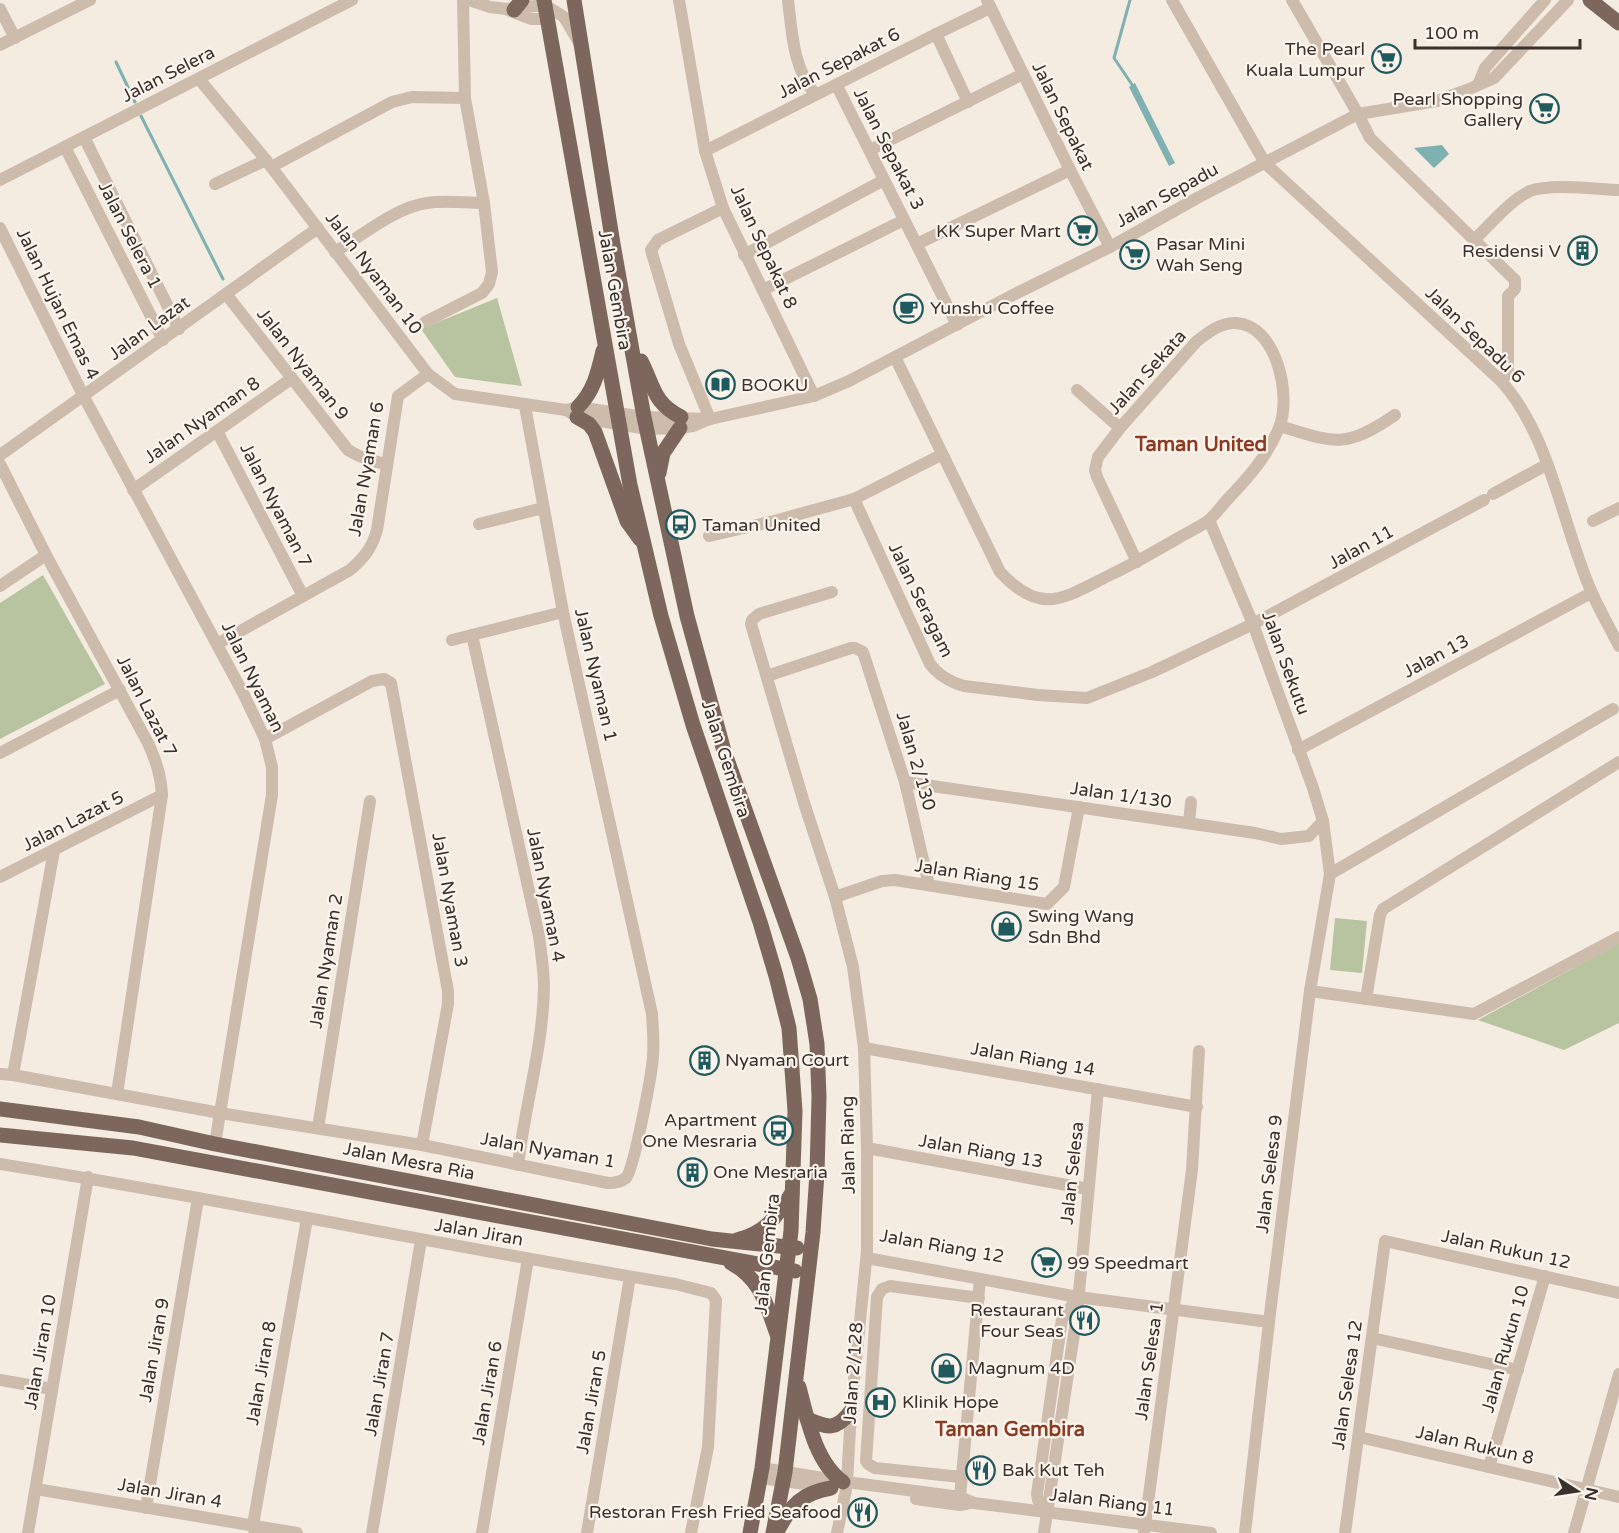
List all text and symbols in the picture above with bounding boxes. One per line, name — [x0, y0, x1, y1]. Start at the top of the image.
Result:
scale bar — [1415, 12, 1580, 50]
text: 100 m — [1424, 22, 1479, 44]
street label: Jalan Sepakat 6 — [774, 23, 904, 103]
place label: The Pearl Kuala Lumpur — [1246, 38, 1365, 81]
street label: Jalan Selera — [118, 41, 218, 107]
supermarket icon: The Pearl Kuala Lumpur — [1370, 43, 1402, 75]
street label: Jalan Sepakat — [1027, 58, 1099, 174]
street label: Jalan Sepakat 3 — [849, 84, 929, 214]
place label: Pearl Shopping Gallery — [1392, 88, 1523, 131]
supermarket icon: Pearl Shopping Gallery — [1528, 93, 1560, 125]
street label: Jalan Sepadu — [1112, 158, 1222, 232]
street label: Jalan Selera 1 — [93, 178, 167, 292]
street label: Jalan Sepakat 8 — [726, 182, 802, 312]
street label: Jalan Nyaman 10 — [321, 207, 427, 339]
supermarket icon: KK Super Mart — [1066, 215, 1098, 247]
place label: KK Super Mart — [936, 220, 1061, 242]
street label: Jalan Hujan Emas 4 — [12, 225, 104, 383]
street label: Jalan Gembira — [594, 228, 636, 352]
place label: Pasar Mini Wah Seng — [1156, 233, 1245, 276]
building icon: Residensi V — [1566, 235, 1598, 267]
supermarket icon: Pasar Mini Wah Seng — [1119, 238, 1151, 270]
place label: Residensi V — [1462, 240, 1561, 262]
street label: Jalan Sepadu 6 — [1421, 282, 1529, 388]
street label: Jalan Lazat — [104, 291, 194, 365]
cafe icon: Yunshu Coffee — [893, 292, 925, 324]
place label: Yunshu Coffee — [930, 297, 1054, 319]
street label: Jalan Nyaman 9 — [252, 304, 354, 424]
street label: Jalan Sekata — [1103, 325, 1191, 419]
library icon: BOOKU — [704, 369, 736, 401]
street label: Jalan Nyaman 8 — [140, 372, 264, 468]
place label: BOOKU — [741, 374, 808, 396]
street label: Jalan Nyaman 6 — [343, 400, 389, 538]
district label: Taman United — [1134, 433, 1267, 457]
street label: Jalan Nyaman 7 — [235, 439, 317, 571]
bus stop icon: Taman United — [665, 509, 697, 541]
place label: Taman United — [702, 514, 821, 536]
street label: Jalan 11 — [1324, 520, 1398, 574]
street label: Jalan Seragam — [884, 539, 958, 661]
street label: Jalan Nyaman 1 — [570, 606, 622, 744]
street label: Jalan Sekutu — [1257, 608, 1315, 718]
street label: Jalan Nyaman — [217, 618, 289, 736]
street label: Jalan 13 — [1399, 630, 1473, 682]
street label: Jalan Lazat 7 — [112, 652, 182, 760]
street label: Jalan Gembira — [697, 698, 755, 820]
street label: Jalan 2/130 — [891, 709, 941, 813]
street label: Jalan 1/130 — [1069, 777, 1173, 813]
street label: Jalan Lazat 5 — [19, 786, 127, 856]
street label: Jalan Nyaman 4 — [522, 826, 570, 964]
street label: Jalan Nyaman 3 — [427, 831, 473, 969]
street label: Jalan Riang 15 — [913, 854, 1041, 896]
street label: Jalan Nyaman 2 — [304, 892, 348, 1030]
place label: Swing Wang Sdn Bhd — [1028, 905, 1134, 948]
shop icon: Swing Wang Sdn Bhd — [991, 910, 1023, 942]
street label: Jalan Riang 14 — [969, 1037, 1097, 1081]
building icon: Nyaman Court — [688, 1044, 720, 1076]
place label: Nyaman Court — [725, 1049, 849, 1071]
street label: Jalan Riang — [836, 1096, 860, 1194]
place label: Apartment One Mesraria — [642, 1109, 757, 1152]
street label: Jalan Selesa 9 — [1251, 1113, 1287, 1235]
bus stop icon: Apartment One Mesraria — [762, 1114, 794, 1146]
street label: Jalan Selesa — [1056, 1120, 1088, 1226]
street label: Jalan Nyaman 1 — [479, 1127, 617, 1173]
street label: Jalan Riang 13 — [917, 1129, 1045, 1173]
street label: Jalan Mesra Ria — [341, 1137, 477, 1185]
building icon: One Mesraria — [676, 1156, 708, 1188]
place label: One Mesraria — [713, 1161, 828, 1183]
street label: Jalan Gembira — [750, 1192, 784, 1316]
street label: Jalan Jiran — [433, 1213, 525, 1251]
street label: Jalan Riang 12 — [878, 1224, 1006, 1268]
street label: Jalan Rukun 12 — [1439, 1225, 1573, 1273]
supermarket icon: 99 Speedmart — [1030, 1247, 1062, 1279]
place label: 99 Speedmart — [1067, 1252, 1189, 1274]
street label: Jalan Rukun 10 — [1476, 1283, 1534, 1415]
street label: Jalan Jiran 10 — [19, 1293, 61, 1411]
street label: Jalan Jiran 9 — [134, 1296, 174, 1404]
place label: Restaurant Four Seas — [970, 1299, 1064, 1342]
street label: Jalan Selesa 1 — [1130, 1300, 1168, 1422]
restaurant icon: Restaurant Four Seas — [1069, 1304, 1101, 1336]
street label: Jalan Jiran 8 — [241, 1319, 281, 1427]
street label: Jalan Selesa 12 — [1327, 1319, 1367, 1451]
street label: Jalan 2/128 — [838, 1321, 868, 1425]
street label: Jalan Jiran 7 — [359, 1330, 399, 1438]
street label: Jalan Jiran 6 — [467, 1339, 507, 1447]
street label: Jalan Jiran 5 — [571, 1348, 611, 1456]
shop icon: Magnum 4D — [931, 1352, 963, 1384]
place label: Magnum 4D — [968, 1357, 1075, 1379]
hospital icon: Klinik Hope — [865, 1386, 897, 1418]
place label: Klinik Hope — [902, 1391, 999, 1413]
district label: Taman Gembira — [934, 1418, 1085, 1442]
street label: Jalan Rukun 8 — [1414, 1421, 1536, 1469]
restaurant icon: Bak Kut Teh — [965, 1454, 997, 1486]
place label: Bak Kut Teh — [1002, 1459, 1105, 1481]
north arrow — [1547, 1461, 1607, 1521]
street label: Jalan Jiran 4 — [116, 1473, 224, 1513]
street label: Jalan Riang 11 — [1048, 1483, 1176, 1521]
text: N — [1580, 1486, 1602, 1502]
restaurant icon: Restoran Fresh Fried Seafood — [846, 1496, 878, 1528]
place label: Restoran Fresh Fried Seafood — [589, 1501, 841, 1523]

